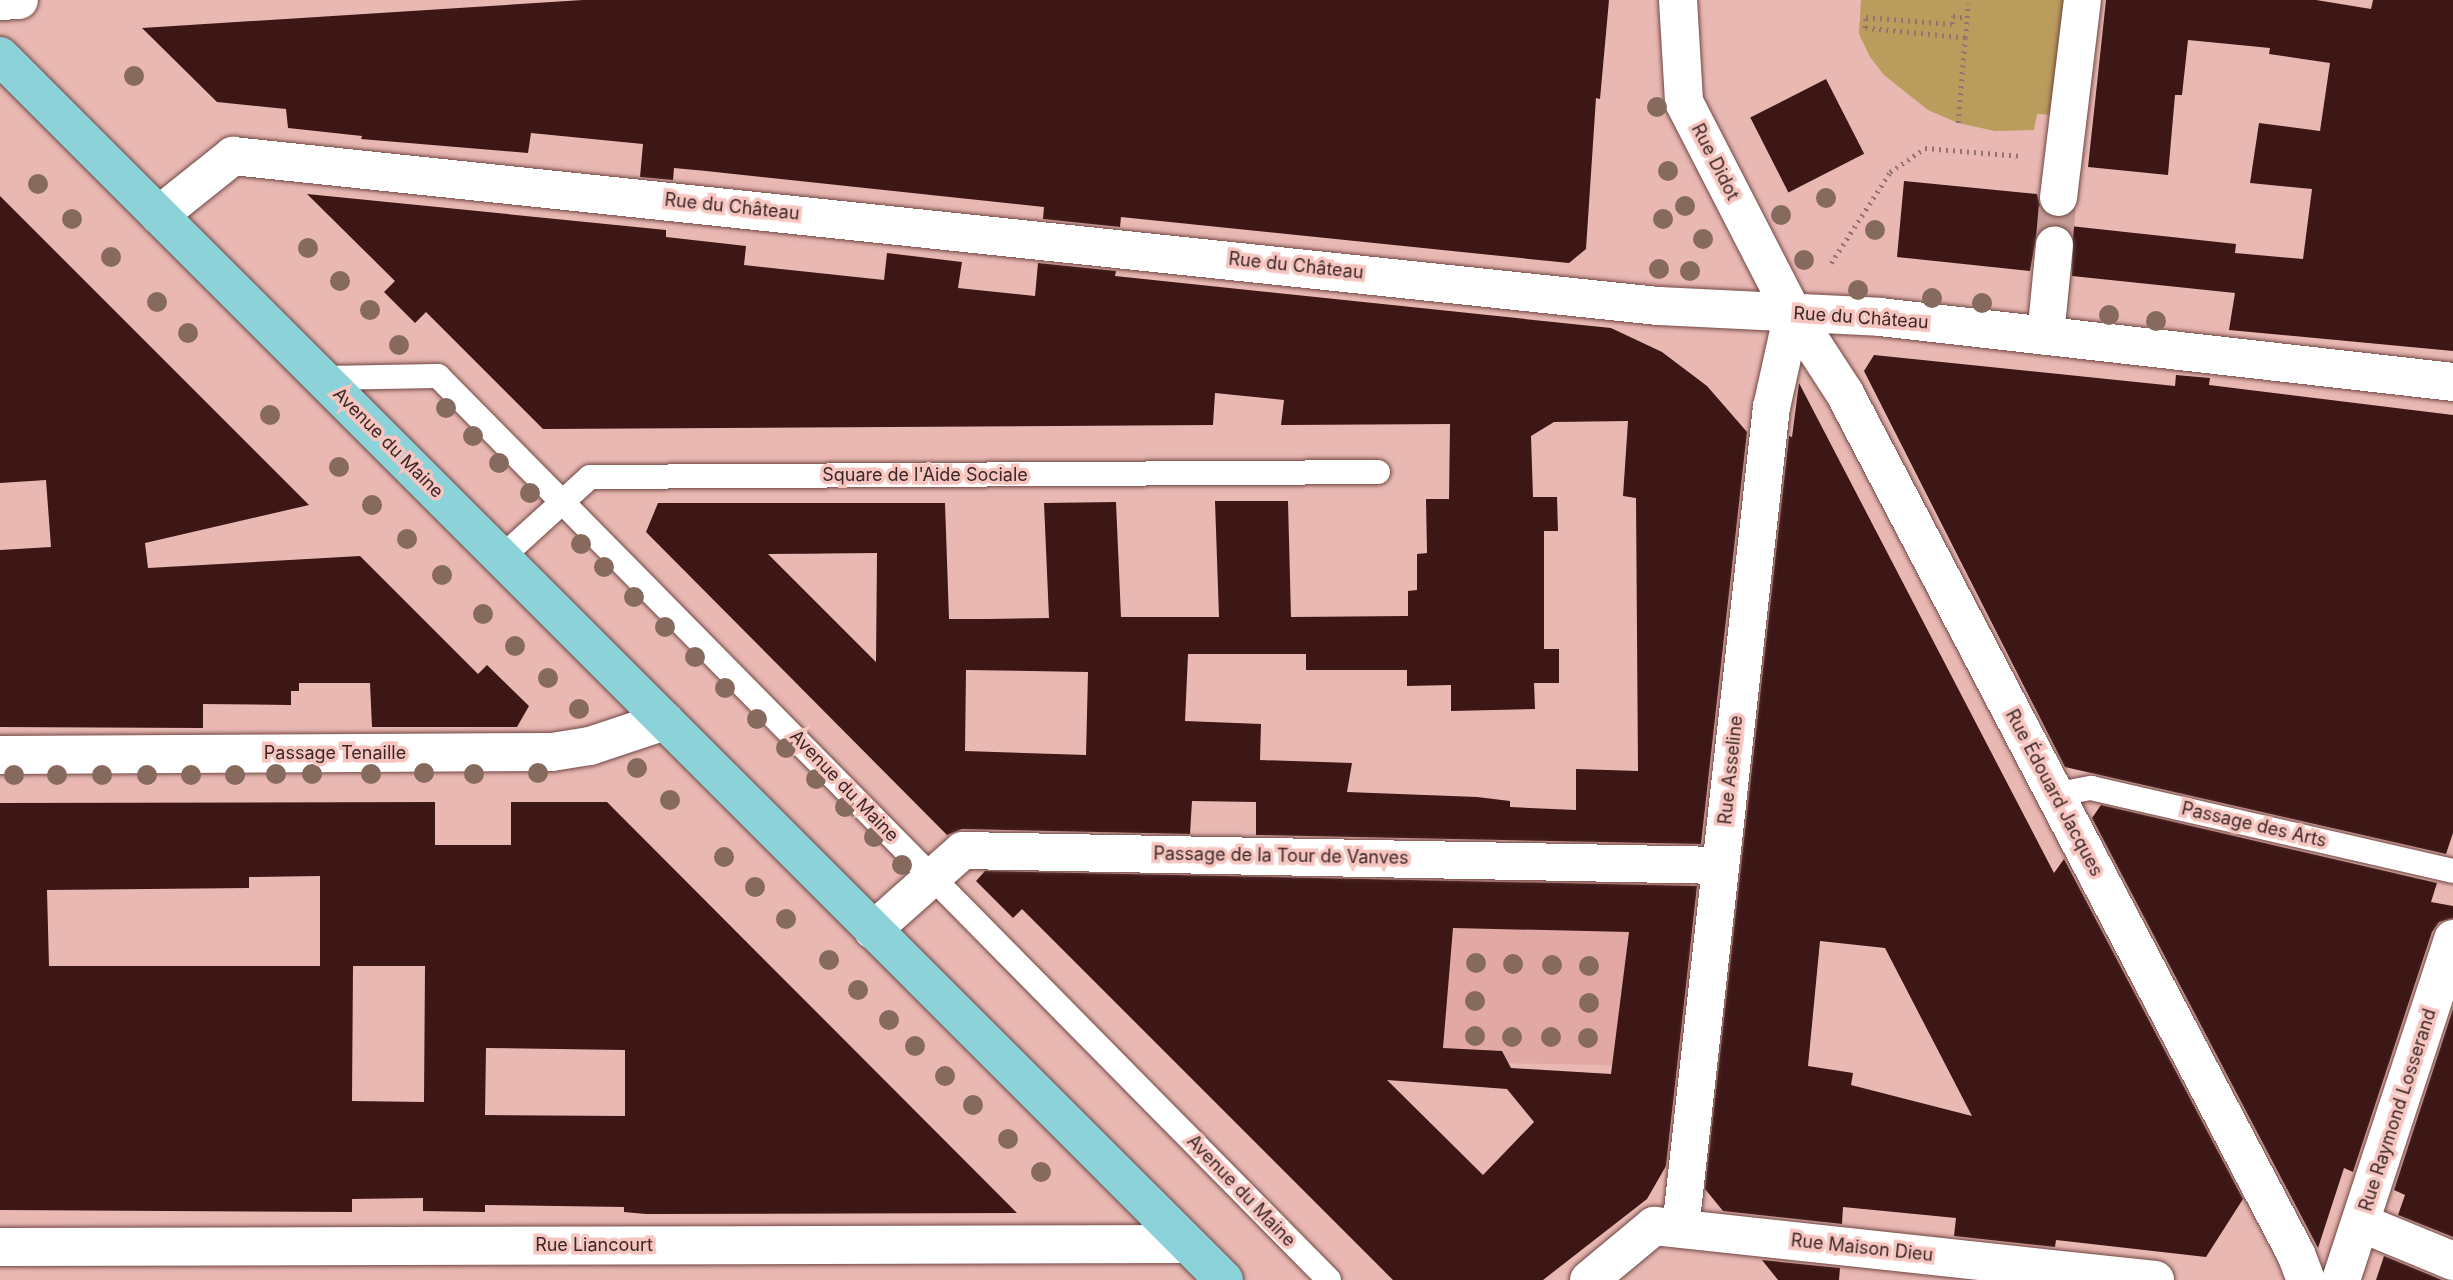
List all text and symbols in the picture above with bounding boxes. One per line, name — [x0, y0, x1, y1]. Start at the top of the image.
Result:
street label: Rue Didot — [1687, 120, 1743, 204]
street label: Rue du Château — [663, 189, 801, 225]
street label: Rue du Château — [1227, 248, 1365, 284]
street label: Rue du Château — [1793, 302, 1929, 334]
street label: Avenue du Maine — [328, 383, 448, 503]
street label: Square de l'Aide Sociale — [822, 464, 1028, 486]
street label: Rue Édouard Jacques — [2001, 706, 2107, 880]
street label: Rue Asseline — [1715, 714, 1747, 826]
street label: Avenue du Maine — [785, 726, 903, 846]
street label: Passage Tenaille — [264, 742, 406, 764]
street label: Passage des Arts — [2179, 798, 2329, 852]
street label: Passage de la Tour de Vanves — [1153, 843, 1409, 869]
street label: Rue Raymond Losserand — [2355, 1006, 2441, 1214]
street label: Avenue du Maine — [1182, 1131, 1300, 1251]
street label: Rue Maison Dieu — [1790, 1230, 1934, 1266]
street label: Rue Liancourt — [535, 1234, 653, 1256]

